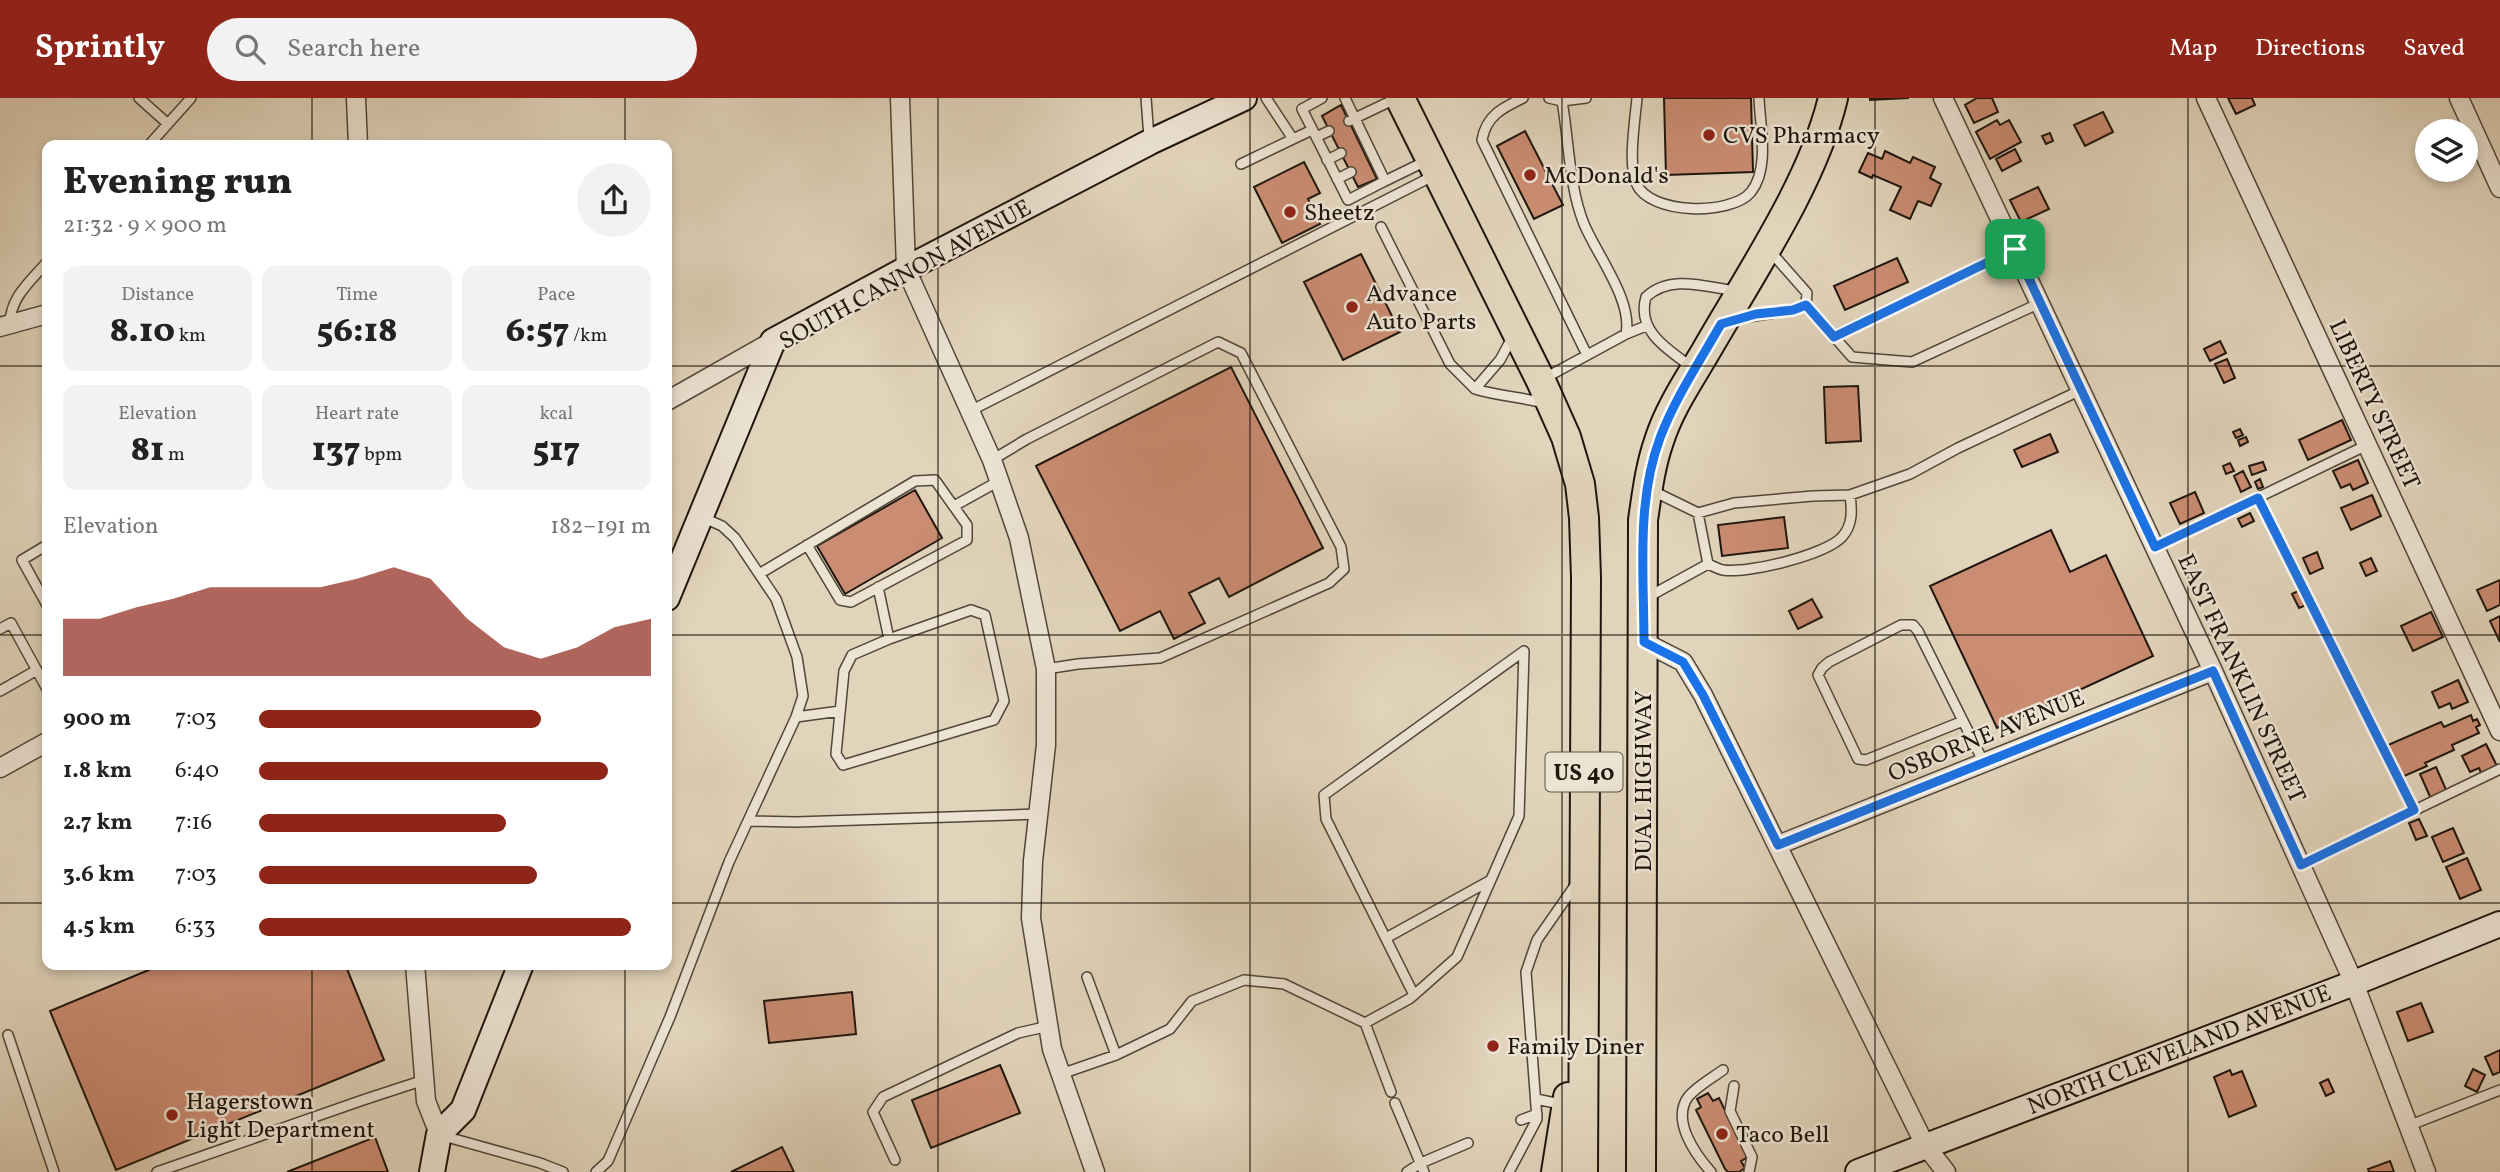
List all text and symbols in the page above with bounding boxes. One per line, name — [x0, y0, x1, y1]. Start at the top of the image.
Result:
search box — [207, 18, 697, 81]
text: Sprintly — [35, 26, 165, 72]
icon: search — [231, 30, 269, 68]
text: Search here — [287, 31, 420, 67]
text: Map — [2169, 32, 2217, 66]
text: Directions — [2255, 32, 2365, 66]
text: Saved — [2403, 32, 2465, 66]
map controls — [2415, 119, 2478, 182]
button: layers — [2415, 119, 2478, 182]
place label: CVS Pharmacy — [1723, 120, 1880, 154]
marker: CVS Pharmacy — [1701, 127, 1717, 143]
text: Evening run — [63, 157, 293, 210]
place label: McDonald's — [1544, 160, 1669, 194]
button: share — [577, 163, 651, 237]
marker: McDonald's — [1522, 167, 1538, 183]
street label: SOUTH CANNON AVENUE — [774, 192, 1038, 359]
place label: Sheetz — [1304, 197, 1375, 231]
marker: Sheetz — [1282, 204, 1298, 220]
text: 21:32 · 9 × 900 m — [63, 210, 227, 242]
pin — [1985, 219, 2045, 279]
icon: arrive — [1996, 230, 2034, 268]
place label: Advance Auto Parts — [1366, 278, 1476, 340]
text: Distance — [121, 282, 194, 308]
text: Time — [336, 282, 378, 308]
text: Pace — [537, 282, 575, 308]
marker: Advance Auto Parts — [1344, 299, 1360, 315]
text: 8.10 — [109, 308, 175, 356]
text: 56:18 — [316, 308, 398, 356]
text: 6:57 — [505, 308, 569, 356]
street label: LIBERTY STREET — [2319, 314, 2427, 495]
text: km — [175, 323, 206, 349]
text: /km — [569, 323, 607, 349]
text: Elevation — [118, 401, 197, 427]
text: Heart rate — [315, 401, 399, 427]
text: kcal — [539, 401, 573, 427]
text: 81 — [130, 427, 164, 475]
text: 137 — [312, 427, 360, 475]
text: 517 — [532, 427, 580, 475]
text: m — [164, 442, 185, 468]
text: bpm — [360, 442, 402, 468]
text: Elevation — [63, 511, 159, 543]
text: 182–191 m — [550, 511, 651, 543]
street label: EAST FRANKLIN STREET — [2167, 549, 2313, 809]
street label: OSBORNE AVENUE — [1883, 682, 2090, 792]
street label: DUAL HIGHWAY — [1628, 690, 1662, 872]
text: 900 m — [63, 703, 131, 735]
text: 7:03 — [175, 703, 217, 735]
road number: US 40 — [1546, 752, 1622, 792]
text: 1.8 km — [63, 755, 132, 787]
text: 6:40 — [175, 755, 219, 787]
text: 2.7 km — [63, 807, 133, 839]
text: 7:16 — [175, 807, 212, 839]
text: 3.6 km — [63, 859, 135, 891]
text: 7:03 — [175, 859, 217, 891]
text: 4.5 km — [63, 911, 135, 943]
text: 6:33 — [175, 911, 216, 943]
street label: NORTH CLEVELAND AVENUE — [2023, 977, 2337, 1125]
place label: Family Diner — [1507, 1031, 1644, 1065]
marker: Family Diner — [1485, 1038, 1501, 1054]
place label: Hagerstown Light Department — [186, 1086, 375, 1148]
marker: Hagerstown Light Department — [164, 1107, 180, 1123]
place label: Taco Bell — [1736, 1119, 1830, 1153]
marker: Taco Bell — [1714, 1126, 1730, 1142]

